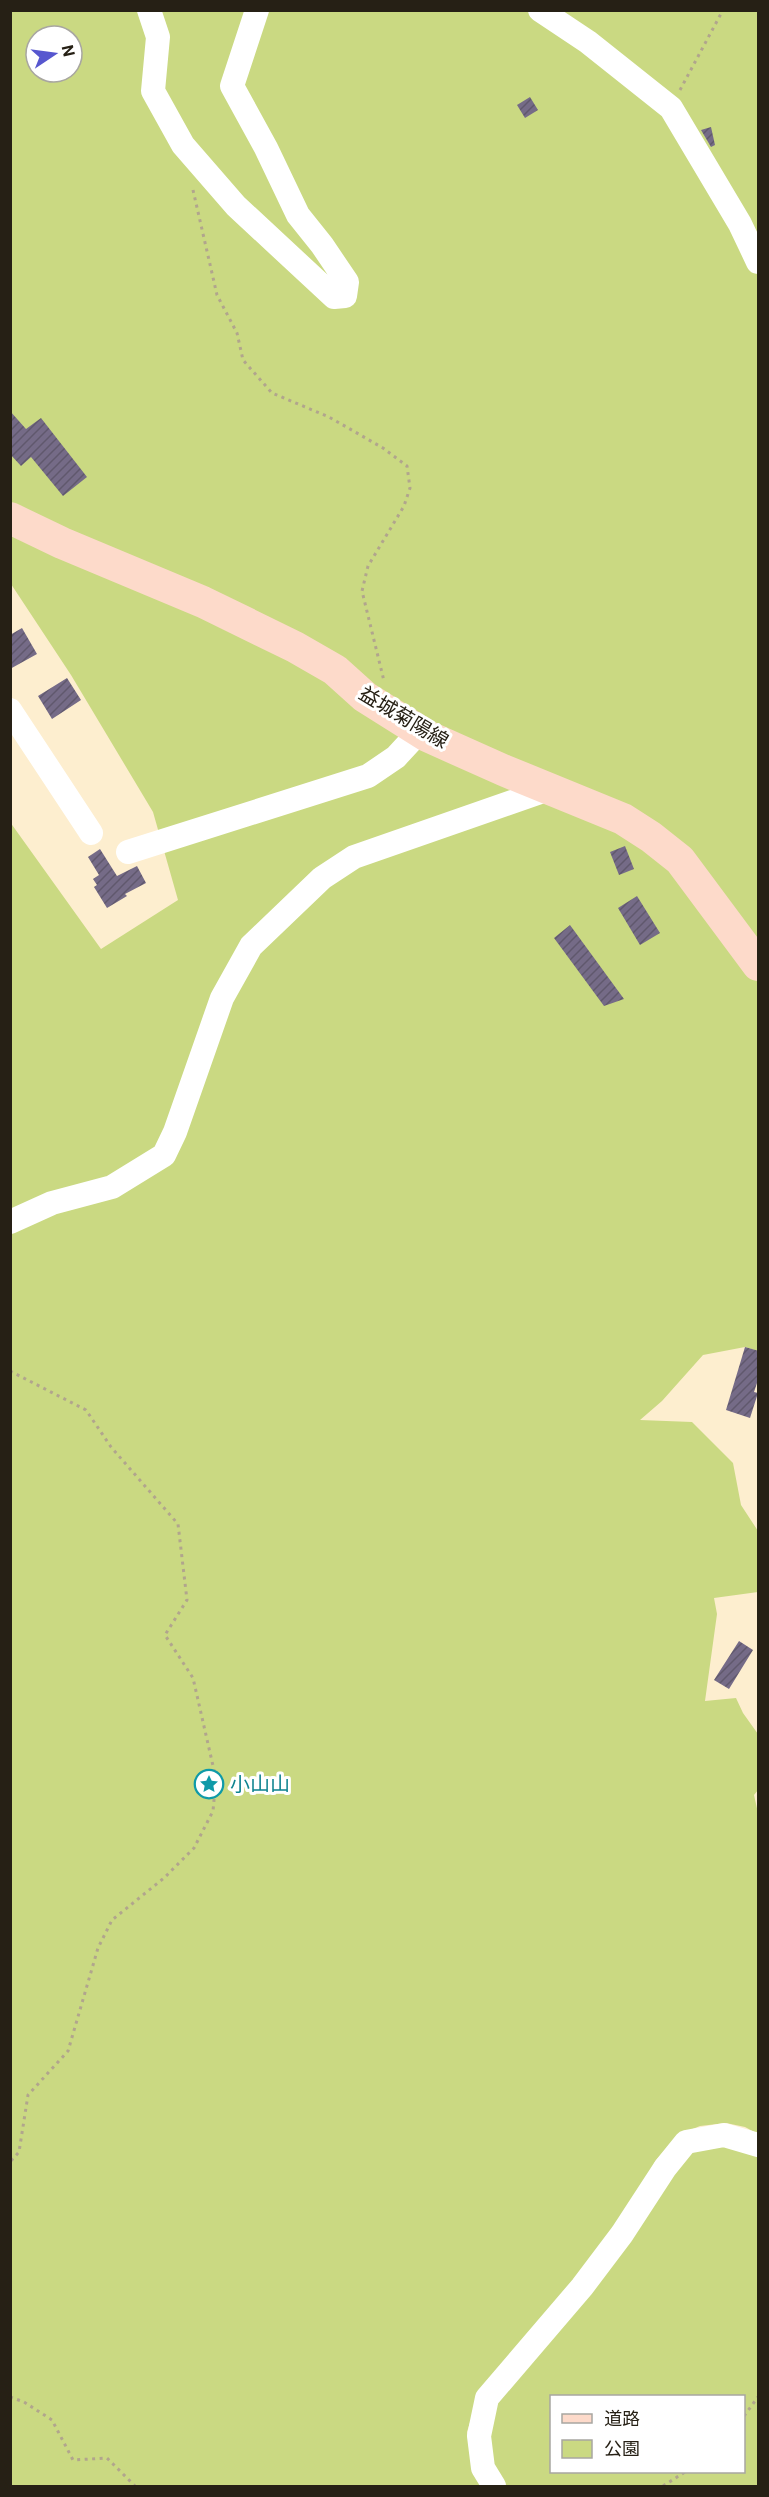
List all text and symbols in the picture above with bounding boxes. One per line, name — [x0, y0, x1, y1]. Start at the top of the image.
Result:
north arrow — [24, 24, 84, 84]
text: N — [58, 43, 79, 58]
street label: 益城菊陽線 — [355, 681, 453, 753]
place icon: 小山山 — [193, 1768, 225, 1800]
place label: 小山山 — [230, 1772, 290, 1796]
legend — [550, 2395, 745, 2473]
text: 道路 — [604, 2408, 640, 2429]
text: 公園 — [604, 2438, 640, 2459]

